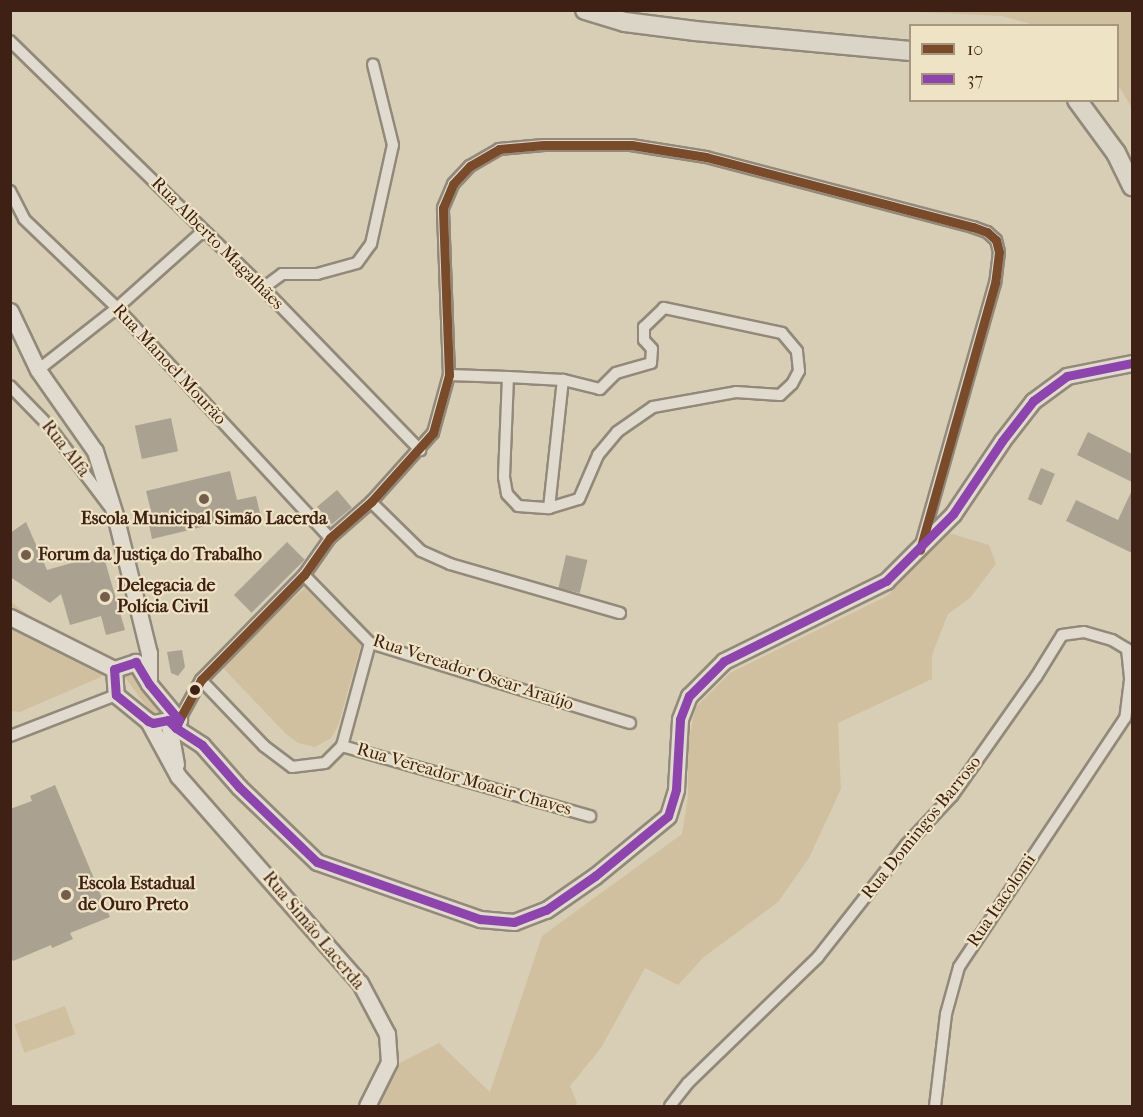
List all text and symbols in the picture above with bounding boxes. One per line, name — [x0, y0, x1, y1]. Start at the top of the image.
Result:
legend — [909, 24, 1119, 102]
text: 10 — [967, 39, 983, 60]
text: 37 — [967, 69, 983, 90]
street label: Rua Alberto Magalhães — [146, 173, 288, 315]
street label: Rua Manoel Mourão — [107, 300, 231, 430]
street label: Rua Alfa — [36, 416, 94, 482]
marker: Escola Municipal Simão Lacerda — [197, 492, 211, 506]
place label: Escola Municipal Simão Lacerda — [81, 508, 327, 530]
place label: Forum da Justiça do Trabalho — [38, 544, 262, 566]
marker: Forum da Justiça do Trabalho — [19, 548, 33, 562]
place label: Delegacia de Polícia Civil — [117, 576, 215, 618]
marker: Delegacia de Polícia Civil — [98, 590, 112, 604]
street label: Rua Vereador Oscar Araújo — [370, 630, 576, 716]
unlabelled marker — [189, 684, 201, 696]
street label: Rua Vereador Moacir Chaves — [354, 739, 574, 821]
street label: Rua Domingos Barroso — [858, 752, 986, 904]
street label: Rua Itacolomi — [963, 850, 1041, 952]
street label: Rua Simão Lacerda — [257, 868, 369, 994]
place label: Escola Estadual de Ouro Preto — [78, 874, 195, 916]
marker: Escola Estadual de Ouro Preto — [59, 888, 73, 902]

